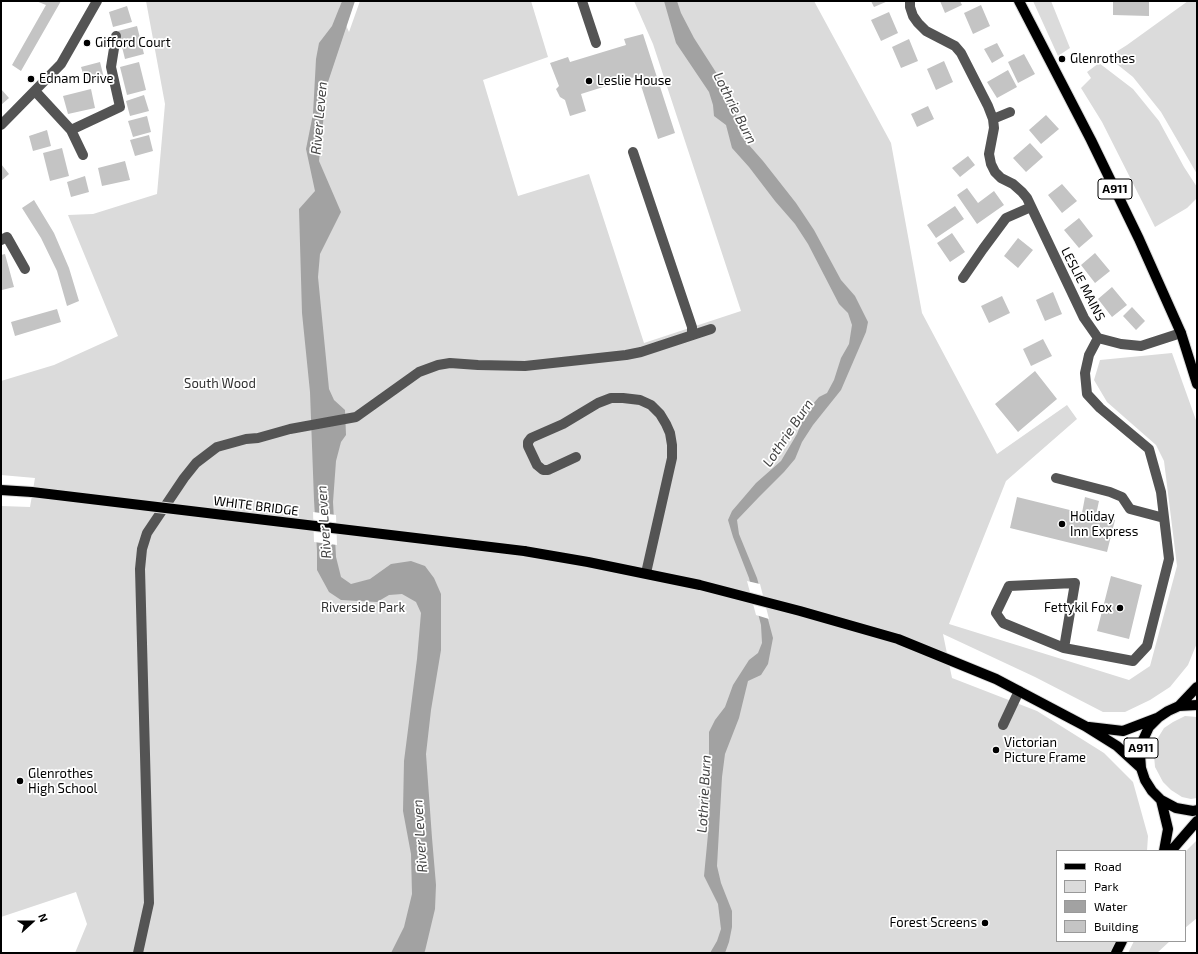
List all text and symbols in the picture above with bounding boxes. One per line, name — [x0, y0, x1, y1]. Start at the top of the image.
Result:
place label: Gifford Court — [95, 35, 171, 51]
marker: Gifford Court — [82, 38, 92, 48]
place label: Glenrothes — [1070, 51, 1135, 67]
marker: Glenrothes — [1057, 54, 1067, 64]
water label: Lothrie Burn — [710, 69, 760, 147]
place label: Ednam Drive — [39, 71, 114, 87]
place label: Leslie House — [597, 73, 671, 89]
marker: Ednam Drive — [26, 74, 36, 84]
marker: Leslie House — [584, 76, 594, 86]
water label: River Leven — [307, 81, 331, 155]
road number: A911 — [1098, 179, 1132, 199]
street label: LESLIE MAINS — [1058, 244, 1108, 324]
park label: South Wood — [184, 376, 256, 392]
water label: Lothrie Burn — [759, 396, 817, 470]
water label: River Leven — [313, 485, 335, 559]
street label: WHITE BRIDGE — [213, 493, 299, 519]
place label: Holiday Inn Express — [1070, 509, 1138, 540]
marker: Holiday Inn Express — [1057, 519, 1067, 529]
park label: Riverside Park — [321, 600, 405, 616]
place label: Fettykil Fox — [1044, 600, 1112, 616]
marker: Fettykil Fox — [1115, 603, 1125, 613]
place label: Victorian Picture Frame — [1004, 735, 1086, 766]
road number: A911 — [1124, 738, 1158, 758]
marker: Victorian Picture Frame — [991, 745, 1001, 755]
water label: Lothrie Burn — [694, 755, 714, 833]
place label: Glenrothes High School — [28, 766, 97, 797]
marker: Glenrothes High School — [15, 776, 25, 786]
water label: River Leven — [409, 799, 431, 873]
legend — [1056, 850, 1186, 942]
text: Road — [1094, 859, 1122, 873]
text: Park — [1094, 879, 1119, 893]
text: Water — [1094, 899, 1128, 913]
north arrow — [12, 902, 52, 942]
text: N — [36, 911, 51, 924]
place label: Forest Screens — [890, 915, 977, 931]
marker: Forest Screens — [980, 918, 990, 928]
text: Building — [1094, 919, 1138, 933]

